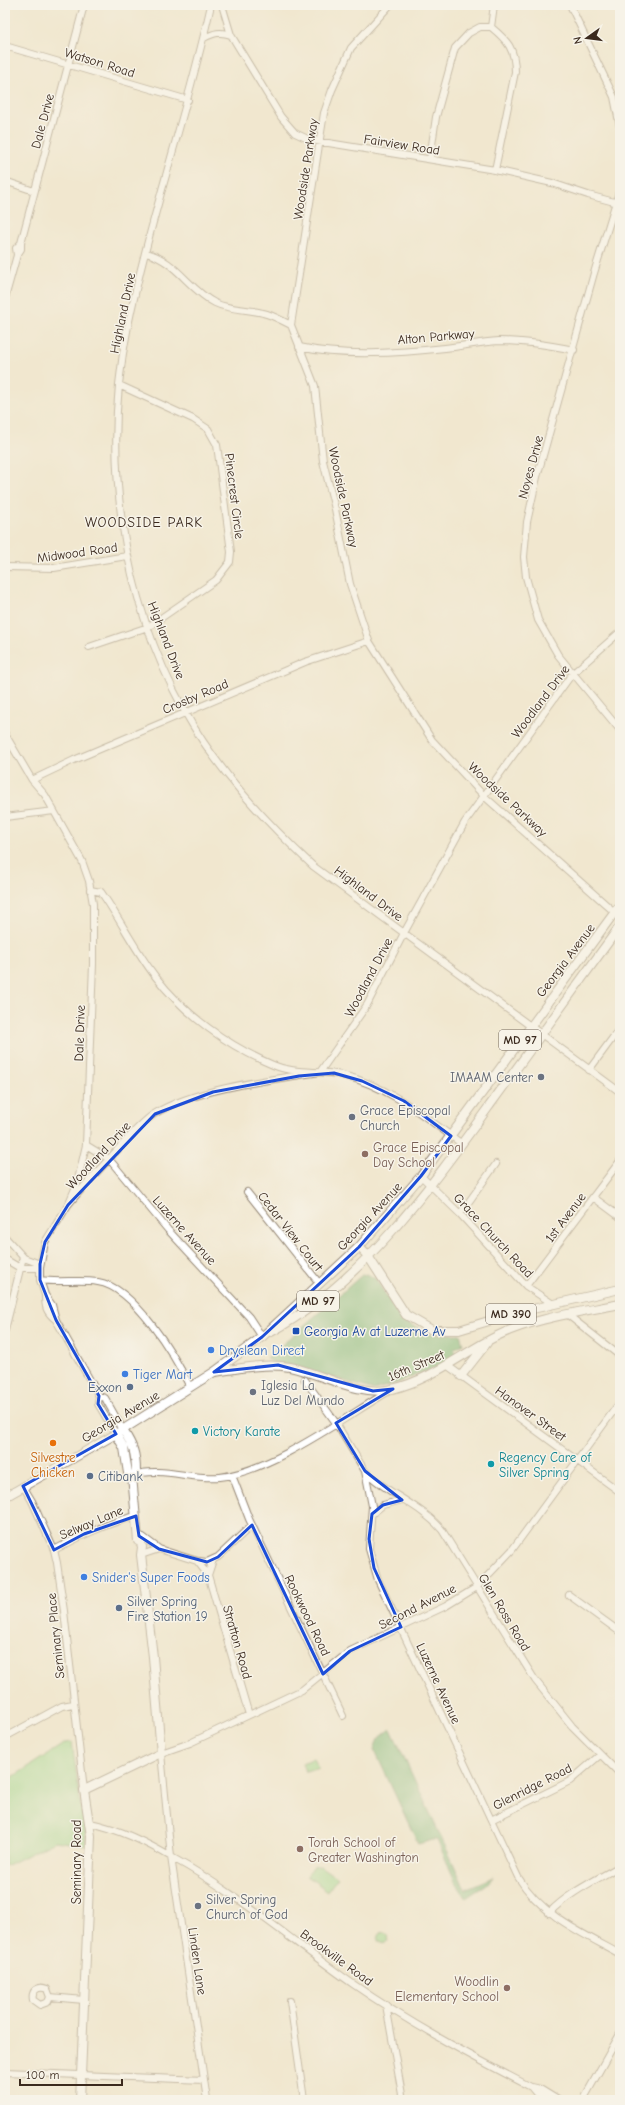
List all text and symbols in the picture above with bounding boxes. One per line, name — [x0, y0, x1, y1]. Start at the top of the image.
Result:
north arrow — [567, 18, 607, 58]
text: N — [571, 35, 585, 45]
street label: Watson Road — [63, 45, 137, 80]
street label: Dale Drive — [28, 91, 57, 150]
street label: Woodside Parkway — [290, 117, 321, 221]
street label: Fairview Road — [363, 131, 441, 158]
street label: Highland Drive — [107, 271, 138, 355]
street label: Alton Parkway — [397, 326, 475, 347]
street label: Noyes Drive — [515, 433, 546, 501]
street label: Woodside Parkway — [326, 445, 362, 549]
street label: Pinecrest Circle — [222, 452, 247, 540]
district label: WOODSIDE PARK — [85, 514, 203, 531]
street label: Midwood Road — [36, 539, 118, 566]
street label: Highland Drive — [145, 599, 188, 682]
street label: Woodland Drive — [508, 662, 573, 741]
street label: Crosby Road — [160, 676, 230, 717]
street label: Woodside Parkway — [465, 759, 550, 840]
street label: Highland Drive — [331, 863, 406, 924]
street label: Georgia Avenue — [533, 920, 598, 1000]
street label: Woodland Drive — [341, 935, 396, 1019]
street label: Dale Drive — [71, 1004, 88, 1062]
road number: MD 97 — [499, 1030, 541, 1050]
place label: IMAAM Center — [450, 1070, 534, 1085]
marker: IMAAM Center — [536, 1072, 546, 1082]
place label: Grace Episcopal Church — [360, 1103, 451, 1133]
marker: Grace Episcopal Church — [347, 1112, 357, 1122]
street label: Woodland Drive — [63, 1118, 134, 1192]
place label: Grace Episcopal Day School — [373, 1140, 464, 1170]
marker: Grace Episcopal Day School — [360, 1149, 370, 1159]
street label: Georgia Avenue — [334, 1179, 405, 1254]
street label: Cedar View Court — [255, 1189, 327, 1275]
street label: 1st Avenue — [542, 1189, 589, 1245]
street label: Grace Church Road — [451, 1190, 537, 1281]
street label: Luzerne Avenue — [150, 1193, 220, 1268]
road number: MD 97 — [297, 1291, 339, 1311]
road number: MD 390 — [486, 1304, 536, 1324]
place label: Georgia Av at Luzerne Av — [304, 1324, 446, 1339]
marker: Georgia Av at Luzerne Av — [291, 1326, 301, 1336]
place label: Dryclean Direct — [219, 1343, 306, 1358]
marker: Dryclean Direct — [206, 1345, 216, 1355]
street label: 16th Street — [386, 1346, 448, 1384]
place label: Tiger Mart — [133, 1367, 193, 1382]
marker: Tiger Mart — [120, 1369, 130, 1379]
place label: Iglesia La Luz Del Mundo — [261, 1378, 344, 1408]
place label: Exxon — [88, 1380, 122, 1395]
marker: Exxon — [125, 1382, 135, 1392]
street label: Hanover Street — [492, 1383, 570, 1445]
street label: Georgia Avenue — [79, 1387, 162, 1446]
marker: Iglesia La Luz Del Mundo — [248, 1387, 258, 1397]
place label: Victory Karate — [203, 1424, 281, 1439]
marker: Victory Karate — [190, 1426, 200, 1436]
marker: Silvestre Chicken — [48, 1438, 58, 1448]
place label: Silvestre Chicken — [30, 1450, 76, 1480]
place label: Regency Care of Silver Spring — [499, 1450, 592, 1480]
marker: Regency Care of Silver Spring — [486, 1459, 496, 1469]
place label: Citibank — [98, 1469, 143, 1484]
marker: Citibank — [85, 1471, 95, 1481]
street label: Selway Lane — [57, 1502, 126, 1543]
place label: Snider's Super Foods — [92, 1570, 210, 1585]
street label: Glen Ross Road — [476, 1571, 534, 1654]
marker: Snider's Super Foods — [79, 1572, 89, 1582]
street label: Rookwood Road — [281, 1572, 334, 1658]
street label: Second Avenue — [376, 1580, 459, 1632]
street label: Seminary Place — [43, 1592, 67, 1680]
place label: Silver Spring Fire Station 19 — [127, 1594, 208, 1624]
marker: Silver Spring Fire Station 19 — [114, 1603, 124, 1613]
street label: Stratton Road — [220, 1604, 255, 1681]
street label: Luzerne Avenue — [413, 1640, 464, 1727]
street label: Glenridge Road — [490, 1760, 574, 1813]
street label: Seminary Road — [69, 1820, 84, 1904]
place label: Torah School of Greater Washington — [308, 1835, 419, 1865]
marker: Torah School of Greater Washington — [295, 1844, 305, 1854]
place label: Silver Spring Church of God — [206, 1892, 288, 1922]
marker: Silver Spring Church of God — [193, 1901, 203, 1911]
street label: Linden Lane — [185, 1926, 210, 1996]
street label: Brookville Road — [297, 1926, 376, 1989]
place label: Woodlin Elementary School — [395, 1974, 499, 2004]
marker: Woodlin Elementary School — [502, 1983, 512, 1993]
scale bar — [20, 2061, 122, 2087]
text: 100 m — [26, 2068, 59, 2082]

